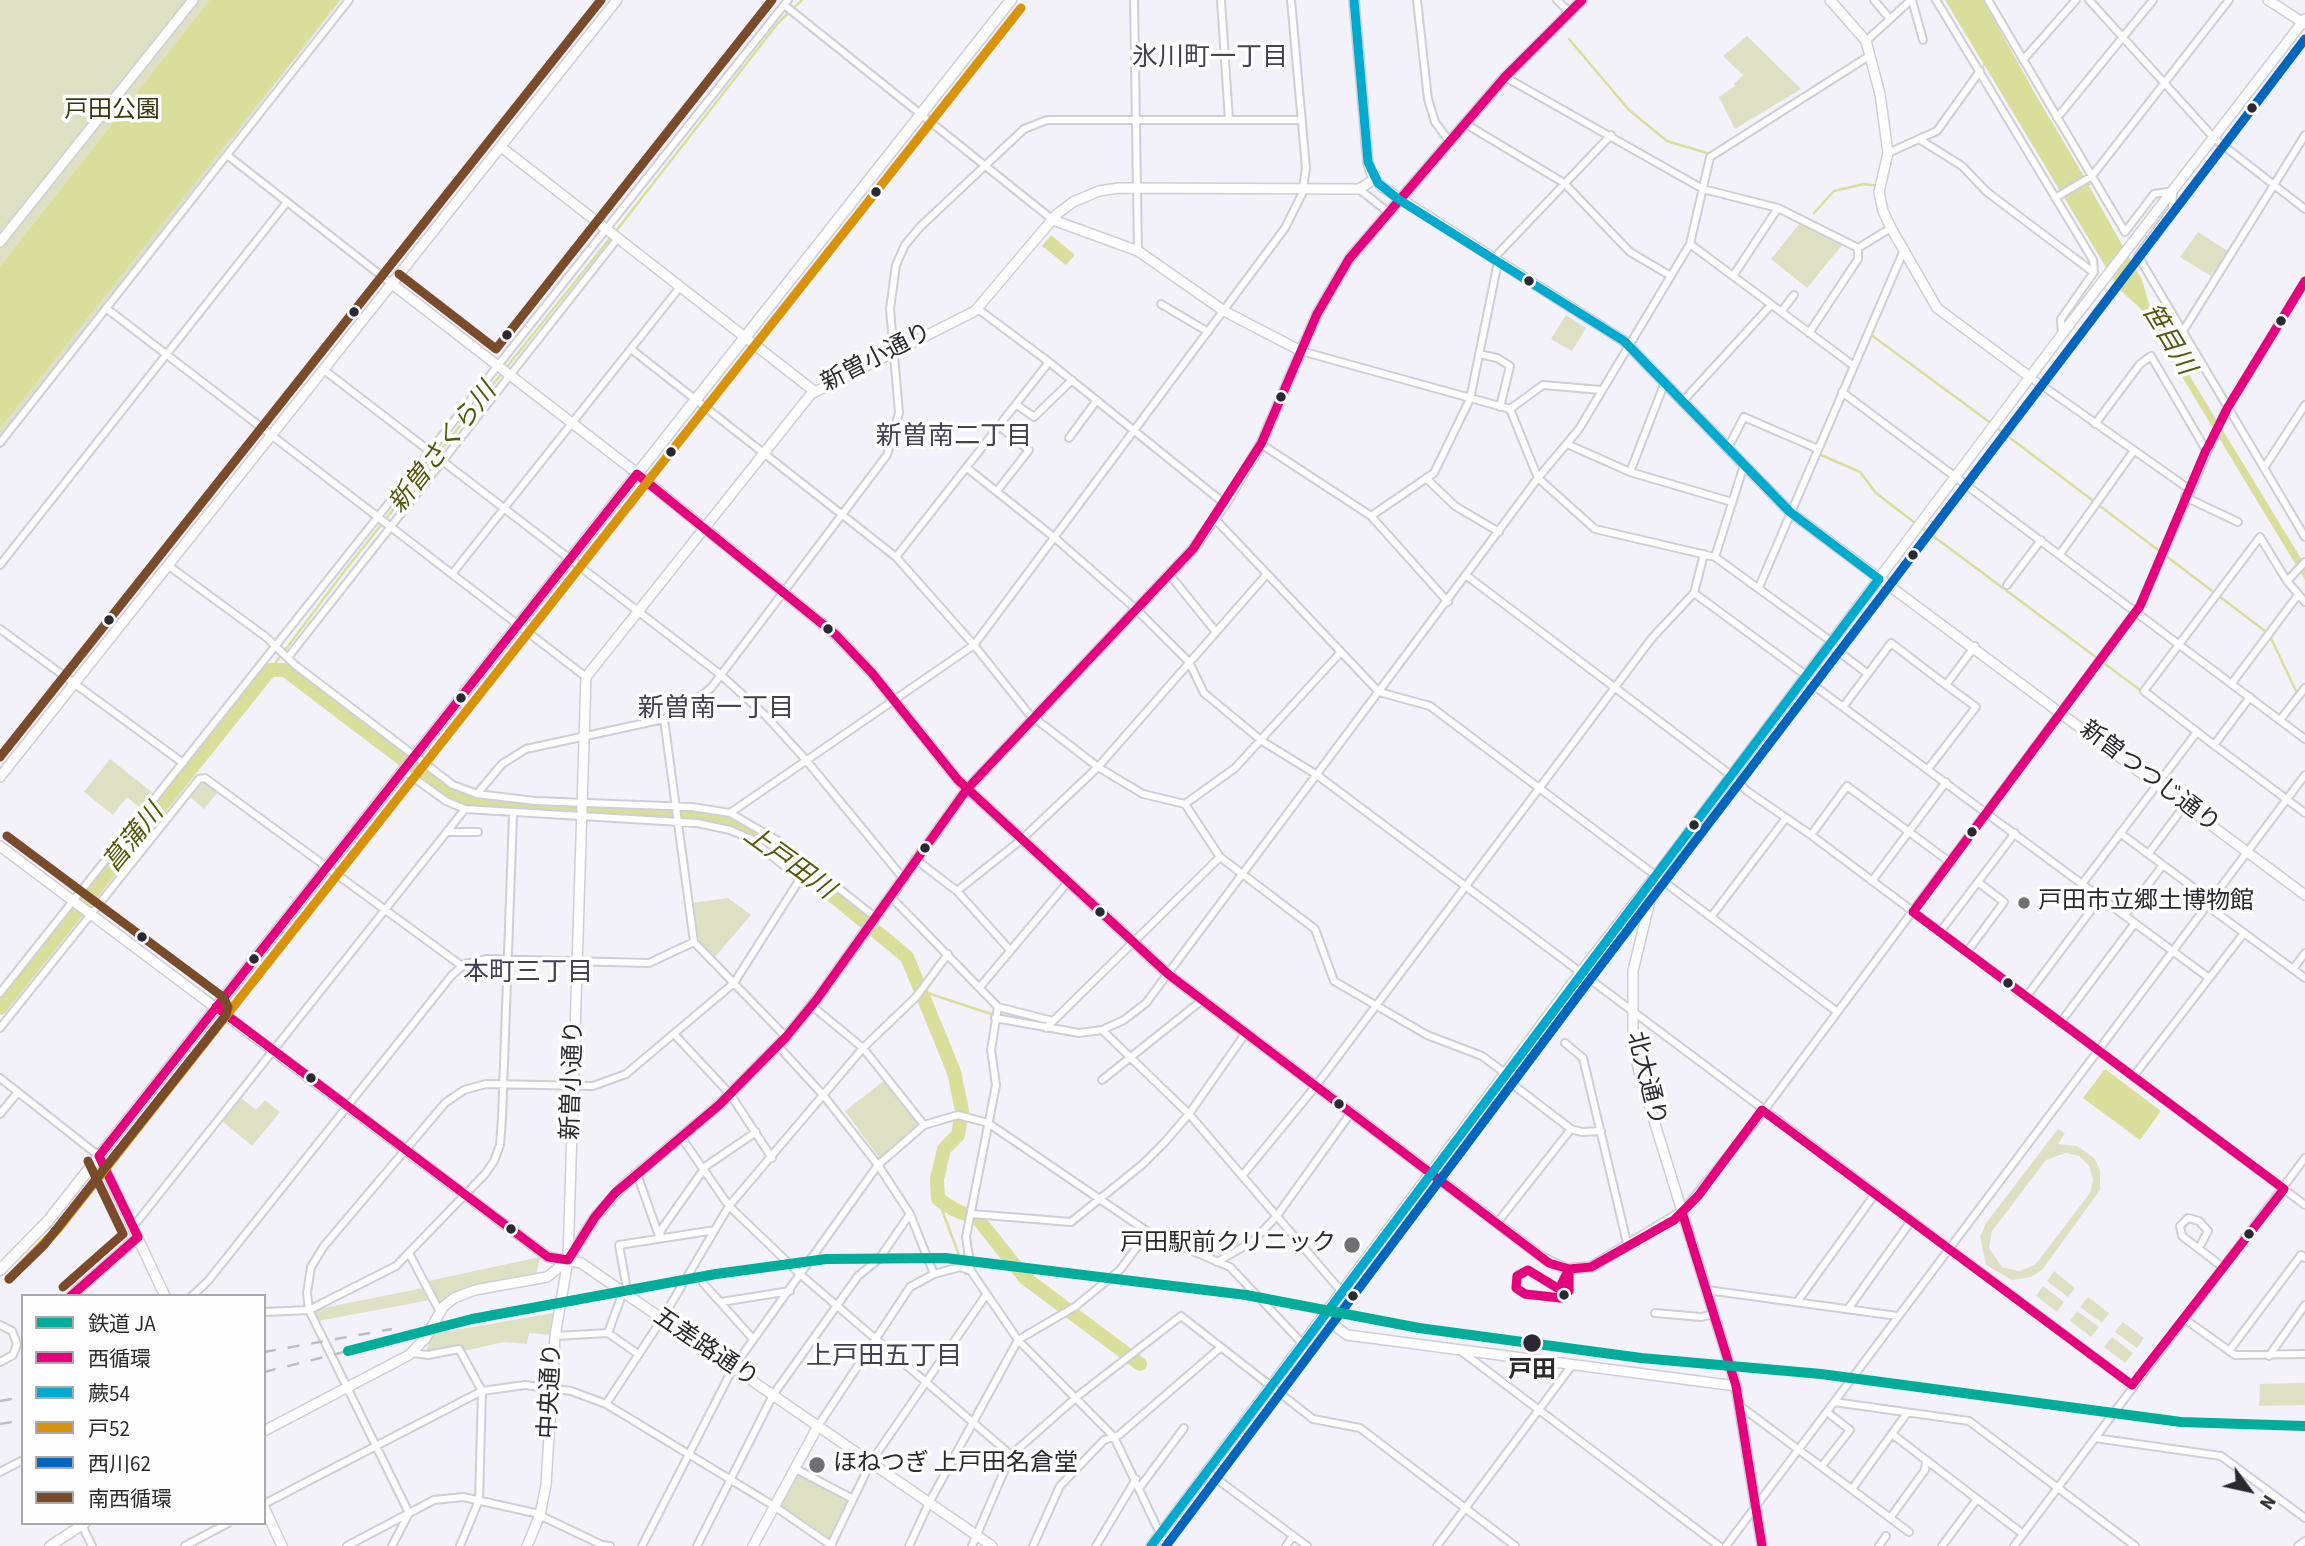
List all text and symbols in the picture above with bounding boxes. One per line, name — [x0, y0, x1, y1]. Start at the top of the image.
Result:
district label: 氷川町一丁目 — [1132, 43, 1288, 75]
park label: 戸田公園 — [64, 98, 160, 126]
unlabelled marker — [2245, 101, 2259, 115]
unlabelled marker — [869, 185, 883, 199]
unlabelled marker — [1522, 274, 1536, 288]
water label: 笹目川 — [2134, 299, 2200, 381]
unlabelled marker — [347, 305, 361, 319]
unlabelled marker — [2274, 314, 2288, 328]
street label: 新曽小通り — [817, 319, 937, 399]
unlabelled marker — [500, 328, 514, 342]
water label: 新曽さくら川 — [384, 378, 504, 520]
unlabelled marker — [1274, 390, 1288, 404]
district label: 新曽南二丁目 — [876, 422, 1032, 454]
unlabelled marker — [664, 445, 678, 459]
unlabelled marker — [1906, 548, 1920, 562]
unlabelled marker — [102, 613, 116, 627]
unlabelled marker — [821, 622, 835, 636]
unlabelled marker — [454, 691, 468, 705]
district label: 新曽南一丁目 — [638, 694, 794, 726]
street label: 新曽つつじ通り — [2073, 716, 2225, 840]
water label: 菖蒲川 — [98, 799, 172, 879]
unlabelled marker — [1687, 818, 1701, 832]
water label: 上戸田川 — [737, 821, 839, 907]
unlabelled marker — [1965, 825, 1979, 839]
unlabelled marker — [918, 841, 932, 855]
place label: 戸田市立郷土博物館 — [2038, 889, 2254, 917]
marker: 戸田市立郷土博物館 — [2016, 895, 2032, 911]
unlabelled marker — [1093, 905, 1107, 919]
unlabelled marker — [135, 930, 149, 944]
unlabelled marker — [247, 952, 261, 966]
district label: 本町三丁目 — [463, 958, 593, 990]
unlabelled marker — [2001, 976, 2015, 990]
street label: 新曽小通り — [558, 1020, 590, 1140]
street label: 北大通り — [1619, 1029, 1671, 1129]
unlabelled marker — [304, 1071, 318, 1085]
unlabelled marker — [1332, 1097, 1346, 1111]
unlabelled marker — [504, 1222, 518, 1236]
unlabelled marker — [2242, 1227, 2256, 1241]
place label: 戸田駅前クリニック — [1120, 1231, 1336, 1259]
marker: 戸田駅前クリニック — [1342, 1235, 1362, 1255]
unlabelled marker — [1557, 1288, 1571, 1302]
unlabelled marker — [1346, 1289, 1360, 1303]
legend — [21, 1294, 266, 1525]
street label: 五差路通り — [647, 1304, 763, 1394]
text: 鉄道 JA — [88, 1309, 156, 1339]
marker: 戸田 — [1521, 1332, 1543, 1354]
street label: 中央通り — [535, 1342, 569, 1440]
district label: 上戸田五丁目 — [806, 1342, 962, 1374]
text: 西循環 — [88, 1344, 151, 1374]
place label: 戸田 — [1508, 1358, 1556, 1386]
text: 蕨54 — [88, 1379, 130, 1409]
text: 戸52 — [88, 1414, 130, 1444]
text: 西川62 — [88, 1449, 151, 1479]
place label: ほねつぎ 上戸田名倉堂 — [833, 1451, 1078, 1479]
marker: ほねつぎ 上戸田名倉堂 — [807, 1455, 827, 1475]
north arrow — [2214, 1455, 2284, 1525]
text: 南西循環 — [88, 1484, 172, 1514]
text: N — [2252, 1489, 2282, 1514]

